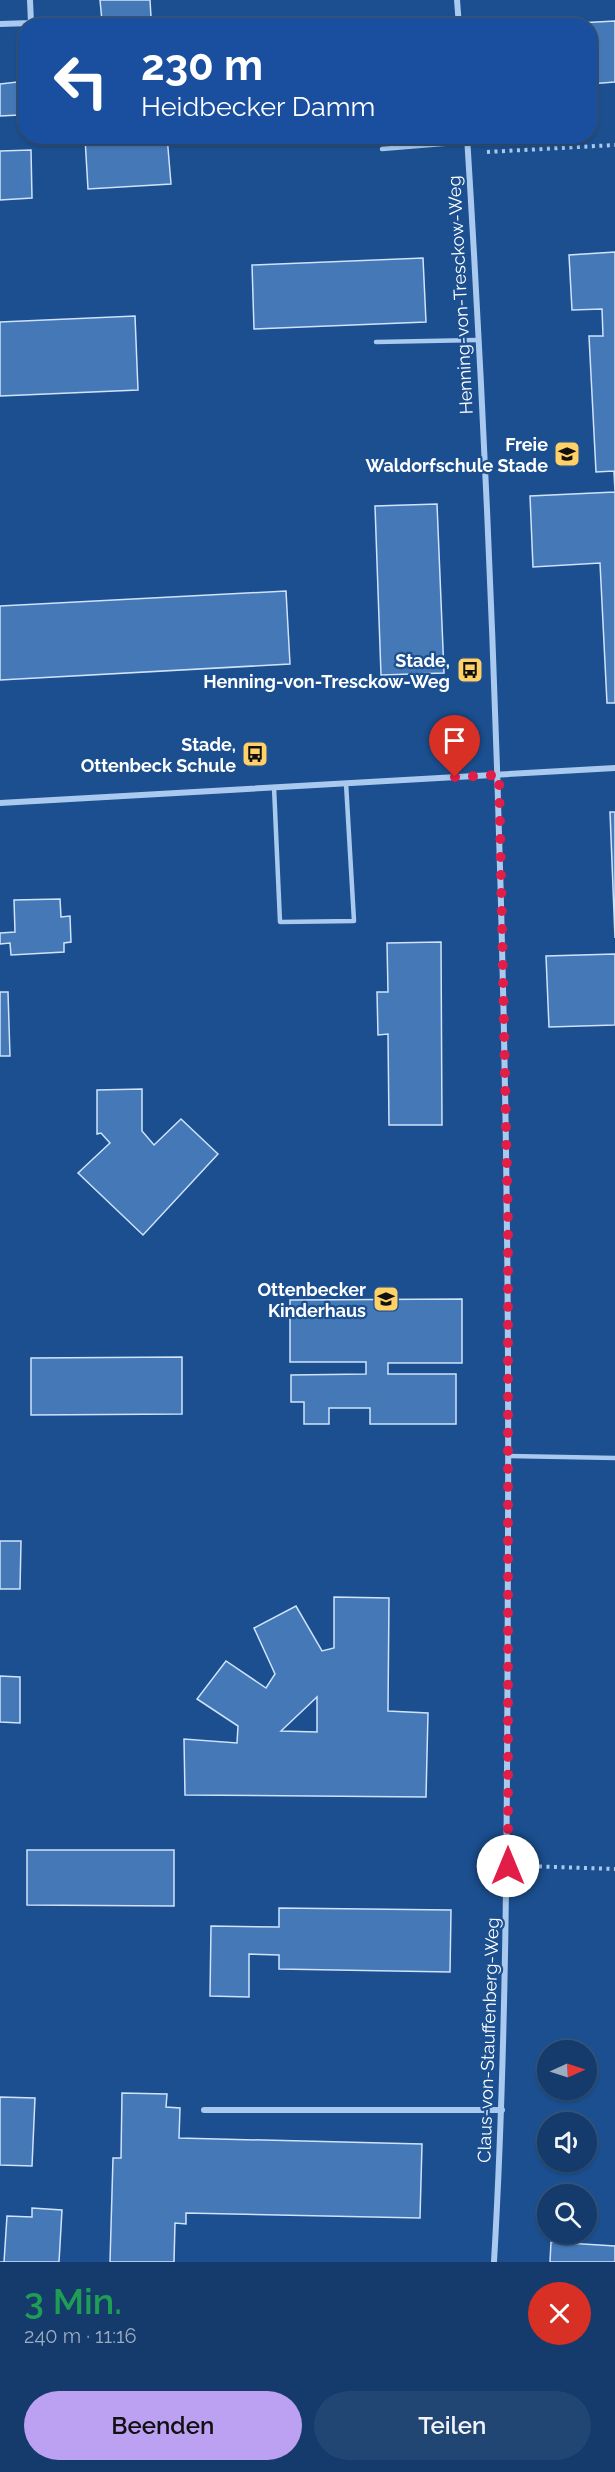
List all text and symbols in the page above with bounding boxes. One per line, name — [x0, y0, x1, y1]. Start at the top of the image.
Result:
text: 230 m — [141, 41, 263, 90]
icon: left — [42, 42, 120, 120]
text: Heidbecker Damm — [141, 91, 375, 122]
street label: Henning-von-Tresckow-Weg — [443, 175, 477, 415]
place label: Freie Waldorfschule Stade — [366, 434, 548, 476]
school or university icon: Freie Waldorfschule Stade — [552, 439, 582, 469]
place label: Stade, Henning-von-Tresckow-Weg — [203, 650, 450, 692]
bus stop icon: Stade, Henning-von-Tresckow-Weg — [455, 655, 485, 685]
pin — [429, 715, 480, 777]
icon: arrive — [438, 724, 471, 757]
place label: Stade, Ottenbeck Schule — [81, 734, 236, 776]
bus stop icon: Stade, Ottenbeck Schule — [240, 739, 270, 769]
place label: Ottenbecker Kinderhaus — [257, 1279, 366, 1321]
school or university icon: Ottenbecker Kinderhaus — [371, 1284, 401, 1314]
position arrow — [476, 1834, 540, 1898]
street label: Claus-von-Stauffenberg-Weg — [473, 1917, 503, 2163]
north arrow — [537, 2040, 597, 2100]
map controls — [537, 2040, 597, 2244]
button: sound — [537, 2112, 597, 2172]
button: search — [537, 2184, 597, 2244]
text: 3 Min. — [24, 2280, 122, 2322]
button: close — [528, 2282, 591, 2345]
text: 240 m · 11:16 — [24, 2324, 137, 2348]
button: Beenden — [24, 2391, 302, 2460]
button: Teilen — [314, 2391, 591, 2460]

